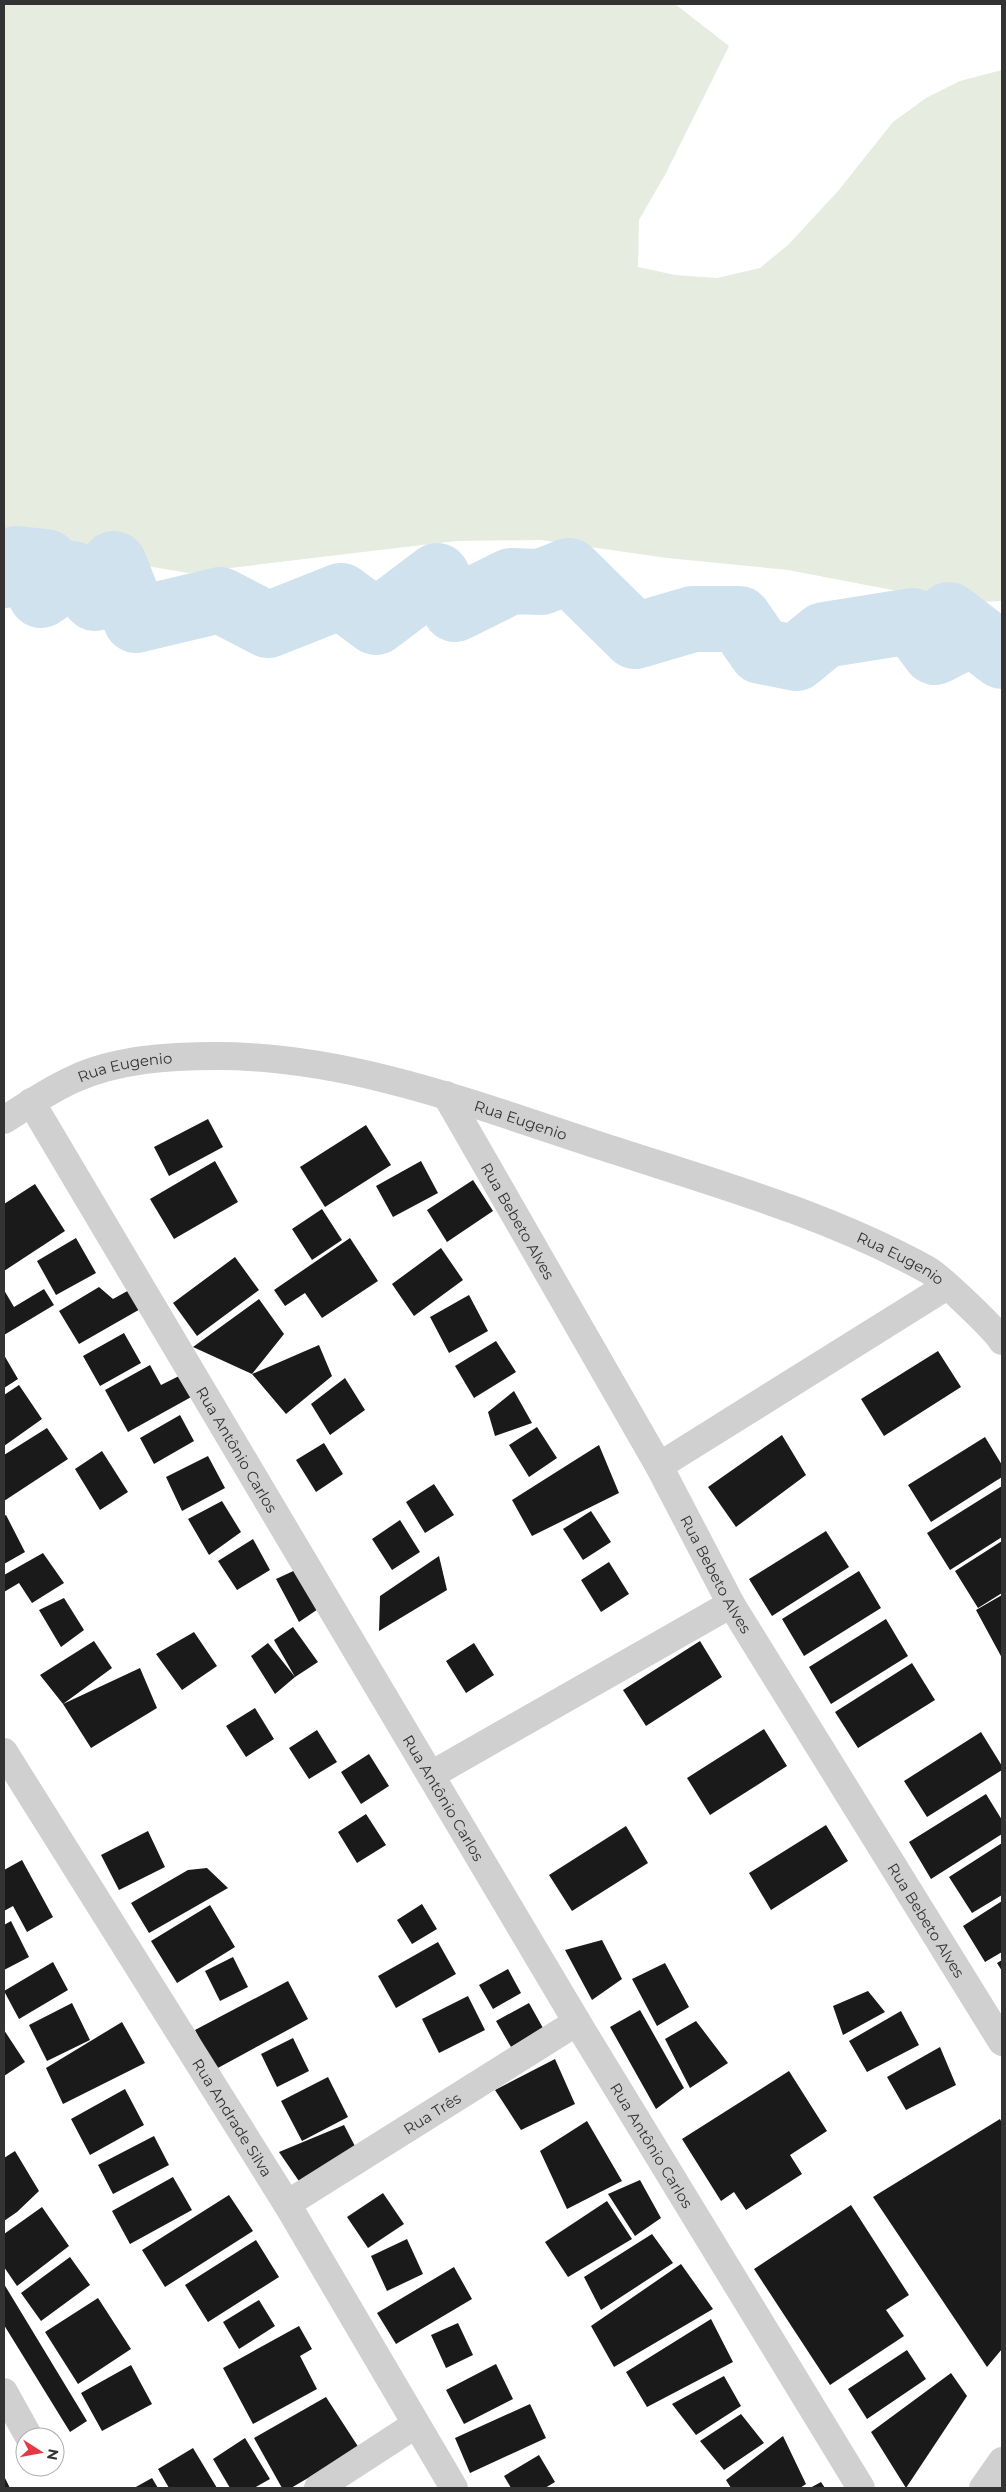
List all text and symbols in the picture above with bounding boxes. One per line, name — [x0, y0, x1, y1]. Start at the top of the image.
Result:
street label: Rua Eugenio — [74, 1048, 173, 1086]
street label: Rua Eugenio — [472, 1095, 570, 1144]
street label: Rua Bebeto Alves — [477, 1159, 559, 1283]
street label: Rua Eugenio — [854, 1227, 948, 1288]
street label: Rua Antônio Carlos — [192, 1383, 282, 1516]
street label: Rua Bebeto Alves — [677, 1512, 756, 1637]
street label: Rua Antônio Carlos — [399, 1731, 489, 1864]
street label: Rua Bebeto Alves — [884, 1859, 969, 1981]
street label: Rua Andrade Silva — [189, 2055, 277, 2180]
street label: Rua Antônio Carlos — [607, 2079, 697, 2211]
street label: Rua Três — [400, 2088, 464, 2138]
north arrow — [15, 2427, 65, 2477]
text: N — [43, 2447, 63, 2462]

